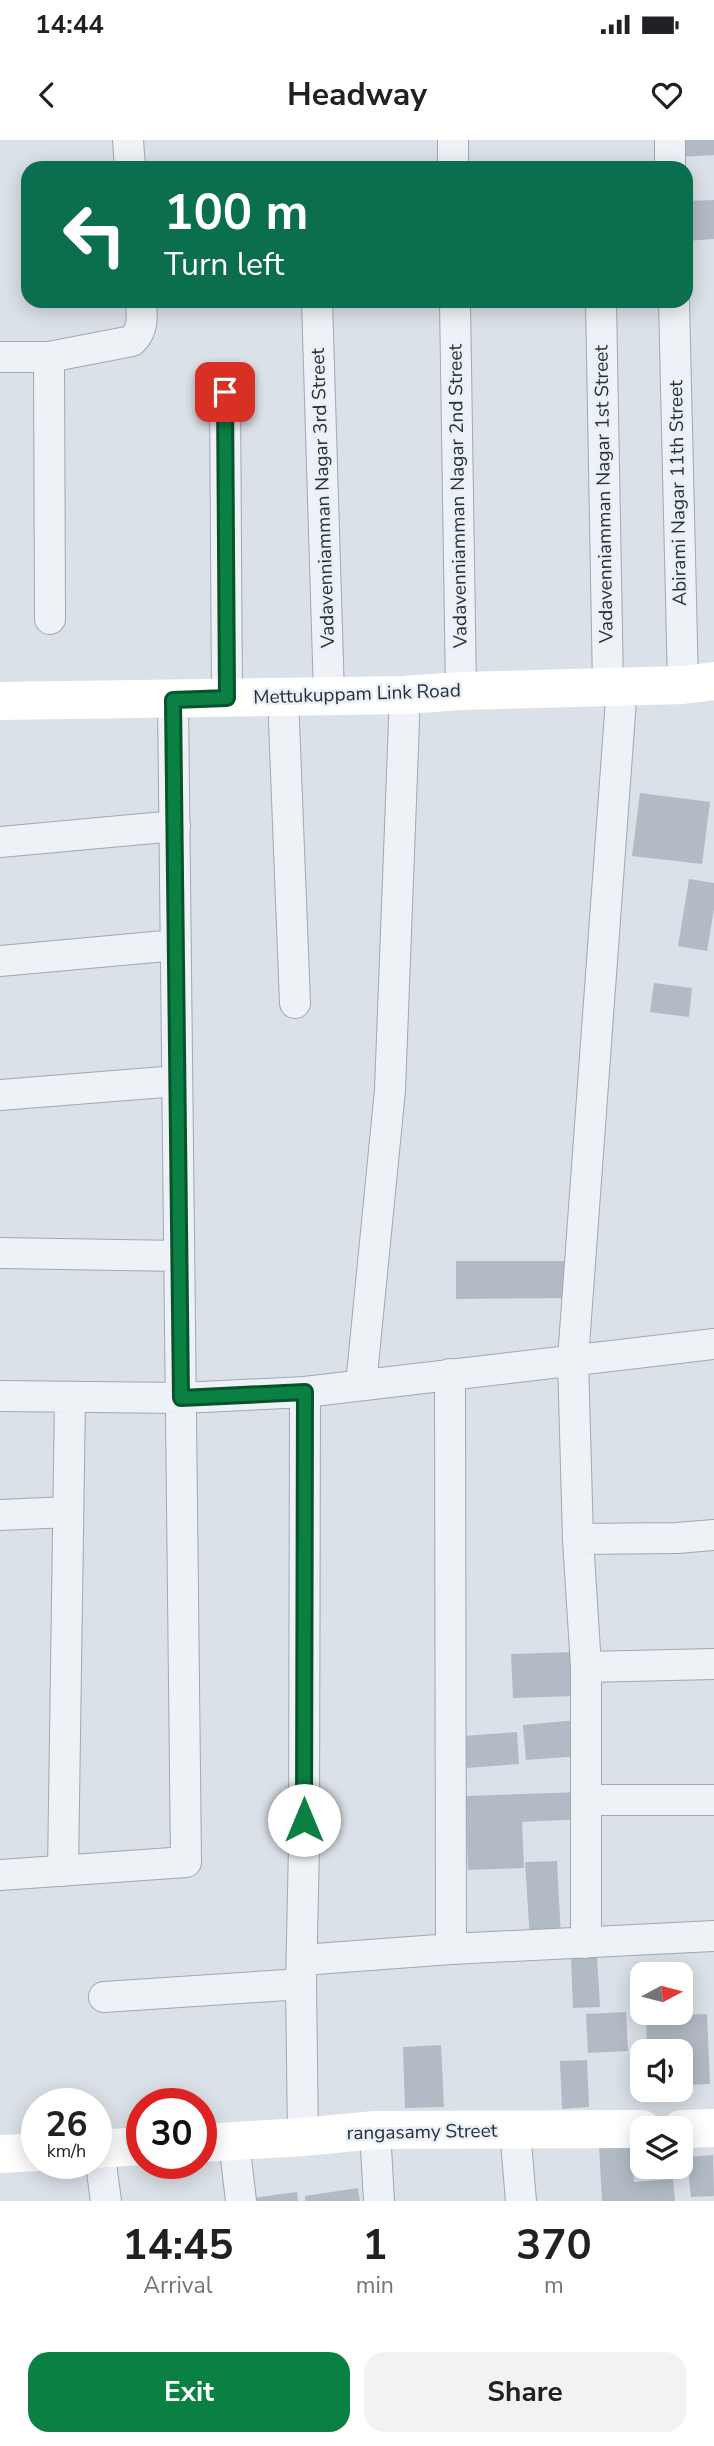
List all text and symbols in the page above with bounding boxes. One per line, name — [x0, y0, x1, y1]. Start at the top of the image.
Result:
text: 14:44 — [35, 7, 104, 42]
text: Headway — [287, 73, 427, 116]
icon: back — [28, 76, 66, 114]
icon: heart — [648, 76, 686, 114]
text: 100 m — [164, 179, 308, 246]
icon: left — [49, 189, 140, 280]
text: Turn left — [164, 243, 284, 286]
street label: Vadavenniamman Nagar 2nd Street — [442, 343, 474, 649]
street label: Vadavenniamman Nagar 1st Street — [588, 344, 620, 644]
street label: Vadavenniamman Nagar 3rd Street — [305, 347, 341, 649]
pin — [195, 362, 255, 422]
icon: arrive — [206, 373, 244, 411]
street label: Abirami Nagar 11th Street — [663, 380, 693, 606]
street label: Mettukuppam Link Road — [253, 677, 461, 711]
position arrow — [267, 1783, 341, 1857]
north arrow — [630, 1962, 693, 2025]
map controls — [630, 1962, 693, 2179]
button: sound — [630, 2039, 693, 2102]
speed limit sign: 30 — [126, 2088, 217, 2179]
text: 26 — [45, 2101, 88, 2148]
button: layers — [630, 2116, 693, 2179]
street label: rangasamy Street — [346, 2118, 498, 2146]
text: km/h — [47, 2139, 86, 2163]
text: 14:45 — [122, 2217, 233, 2274]
text: 1 — [362, 2217, 387, 2274]
text: 370 — [516, 2217, 592, 2274]
text: Arrival — [143, 2270, 212, 2301]
text: min — [356, 2270, 394, 2301]
text: m — [544, 2270, 564, 2301]
button: Exit — [28, 2352, 350, 2432]
button: Share — [364, 2352, 686, 2432]

